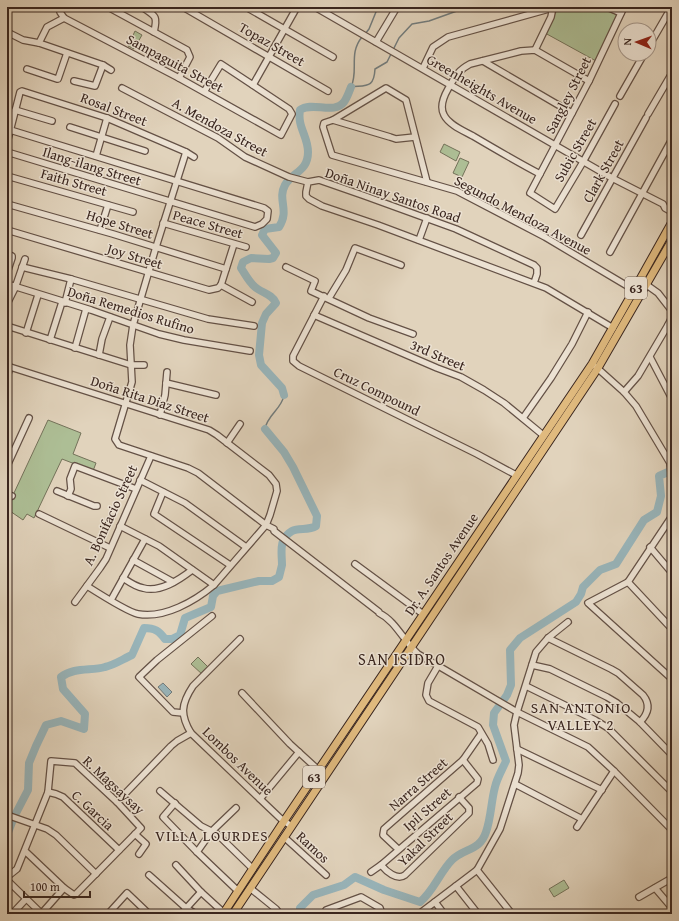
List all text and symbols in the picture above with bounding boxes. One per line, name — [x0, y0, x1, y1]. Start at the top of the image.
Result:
street label: Topaz Street — [235, 17, 309, 71]
north arrow — [617, 22, 657, 62]
street label: Sampaguita Street — [123, 29, 227, 97]
text: N — [619, 37, 635, 46]
street label: Greenheights Avenue — [423, 49, 541, 129]
street label: Sangley Street — [540, 53, 596, 137]
street label: Rosal Street — [78, 87, 150, 131]
street label: A. Mendoza Street — [168, 92, 272, 162]
street label: Subic Street — [549, 115, 601, 185]
street label: Clark Street — [577, 136, 629, 206]
street label: Ilang-ilang Street — [40, 141, 144, 191]
street label: Doña Ninay Santos Road — [323, 162, 464, 228]
street label: Faith Street — [38, 163, 110, 201]
street label: Segundo Mendoza Avenue — [451, 170, 596, 260]
street label: Hope Street — [84, 204, 156, 244]
street label: Peace Street — [171, 204, 245, 244]
street label: Joy Street — [103, 238, 165, 274]
road number: 63 — [625, 277, 647, 299]
street label: Doña Remedios Rufino — [65, 281, 197, 339]
street label: 3rd Street — [407, 334, 469, 376]
street label: Cruz Compound — [330, 361, 424, 421]
street label: Doña Rita Diaz Street — [88, 370, 212, 428]
street label: A. Bonifacio Street — [78, 461, 142, 568]
street label: Dr. A. Santos Avenue — [399, 508, 483, 619]
district label: SAN ISIDRO — [358, 647, 446, 671]
district label: SAN ANTONIO VALLEY 2 — [531, 697, 631, 735]
street label: Lombos Avenue — [198, 722, 278, 800]
street label: R. Magsaysay — [79, 751, 149, 819]
street label: Narra Street — [384, 753, 452, 815]
road number: 63 — [303, 766, 325, 788]
street label: Ipil Street — [398, 782, 456, 836]
street label: C. Garcia — [67, 785, 119, 835]
street label: Yakal Street — [393, 807, 457, 871]
district label: VILLA LOURDES — [155, 825, 269, 846]
street label: Ramos — [292, 826, 334, 868]
scale bar — [24, 873, 90, 899]
text: 100 m — [30, 878, 60, 895]

